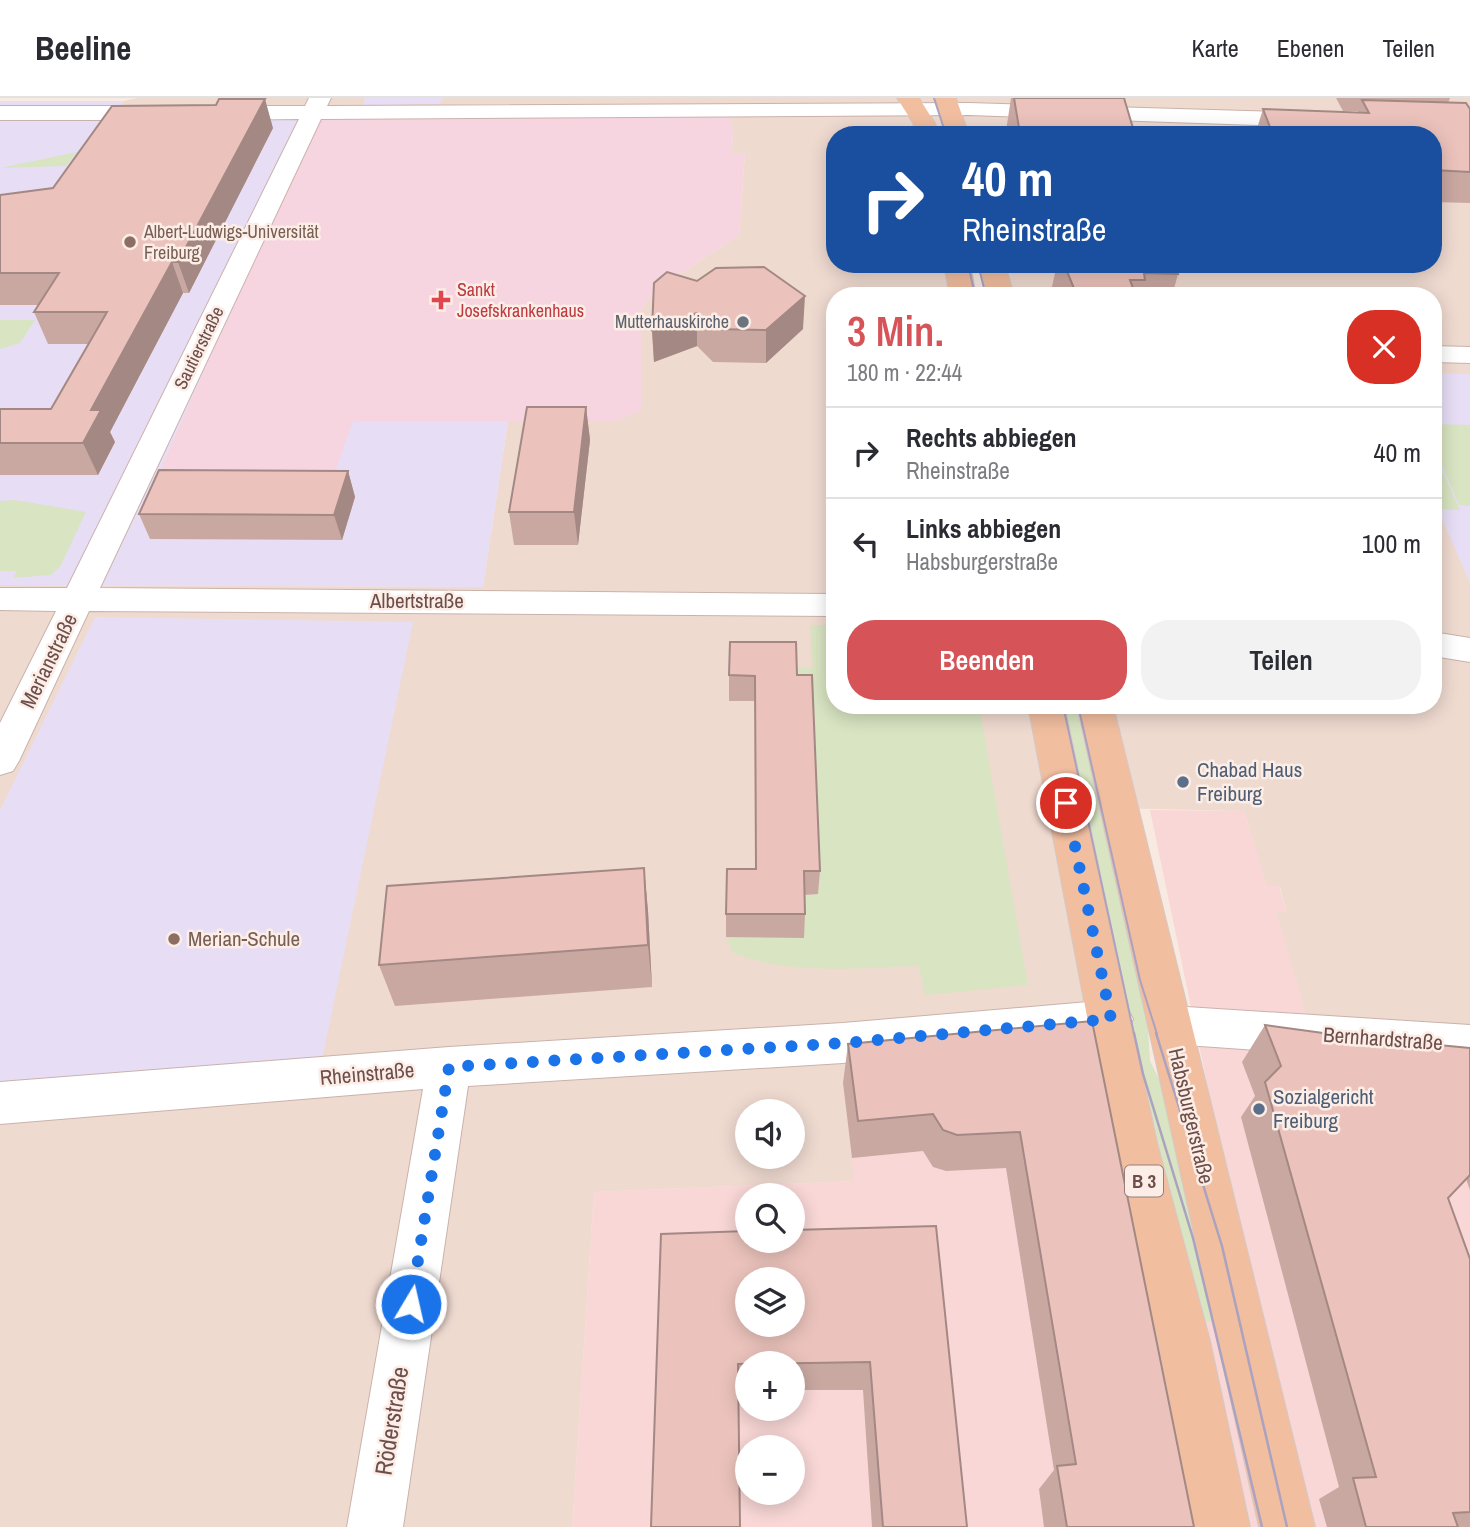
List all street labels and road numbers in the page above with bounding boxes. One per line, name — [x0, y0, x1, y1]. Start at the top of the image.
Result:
street label: Sautierstraße — [168, 302, 229, 393]
street label: Albertstraße — [369, 586, 464, 615]
street label: Merianstraße — [13, 608, 84, 713]
street label: Bernhardstraße — [1322, 1020, 1444, 1057]
street label: Habsburgerstraße — [1162, 1045, 1221, 1187]
street label: Rheinstraße — [318, 1055, 415, 1092]
road number: B 3 — [1125, 1166, 1163, 1196]
street label: Röderstraße — [367, 1364, 415, 1477]

